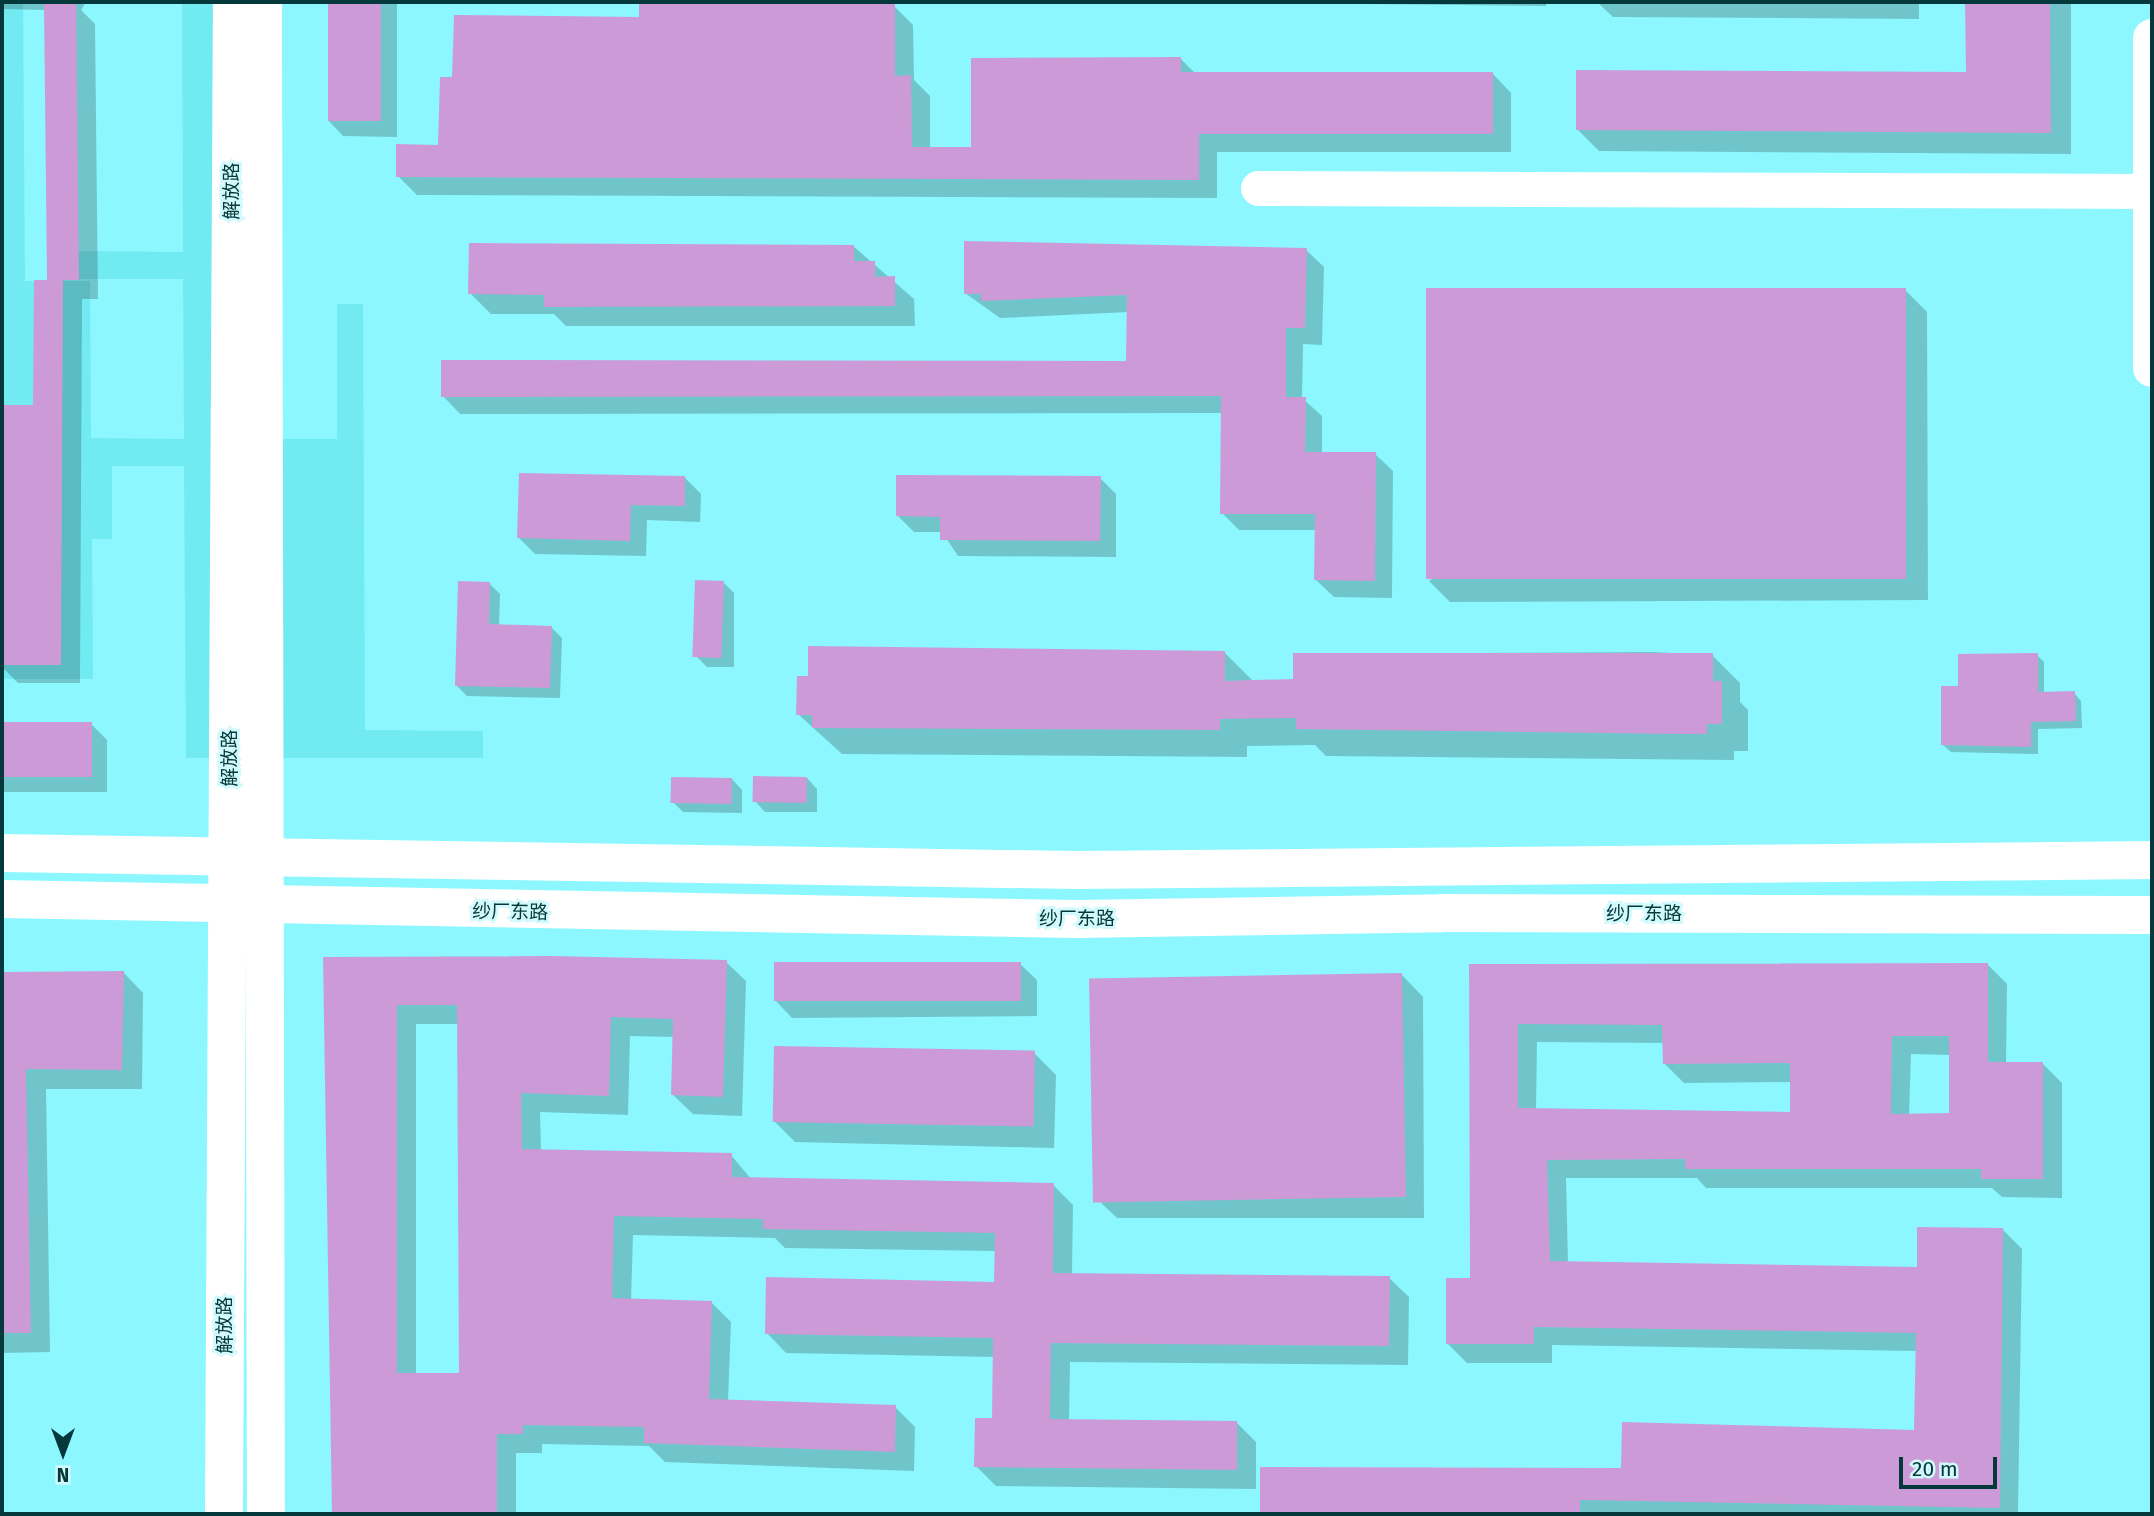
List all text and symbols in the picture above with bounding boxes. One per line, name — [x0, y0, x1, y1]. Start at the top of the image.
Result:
street label: 解放路 — [221, 163, 243, 219]
street label: 解放路 — [219, 730, 241, 786]
street label: 纱厂东路 — [472, 900, 548, 924]
street label: 纱厂东路 — [1606, 903, 1682, 925]
street label: 纱厂东路 — [1039, 908, 1115, 930]
street label: 解放路 — [214, 1297, 236, 1353]
north arrow — [28, 1418, 98, 1488]
scale bar — [1902, 1442, 2000, 1486]
text: 20 m — [1912, 1456, 1958, 1482]
text: N — [57, 1463, 69, 1486]

